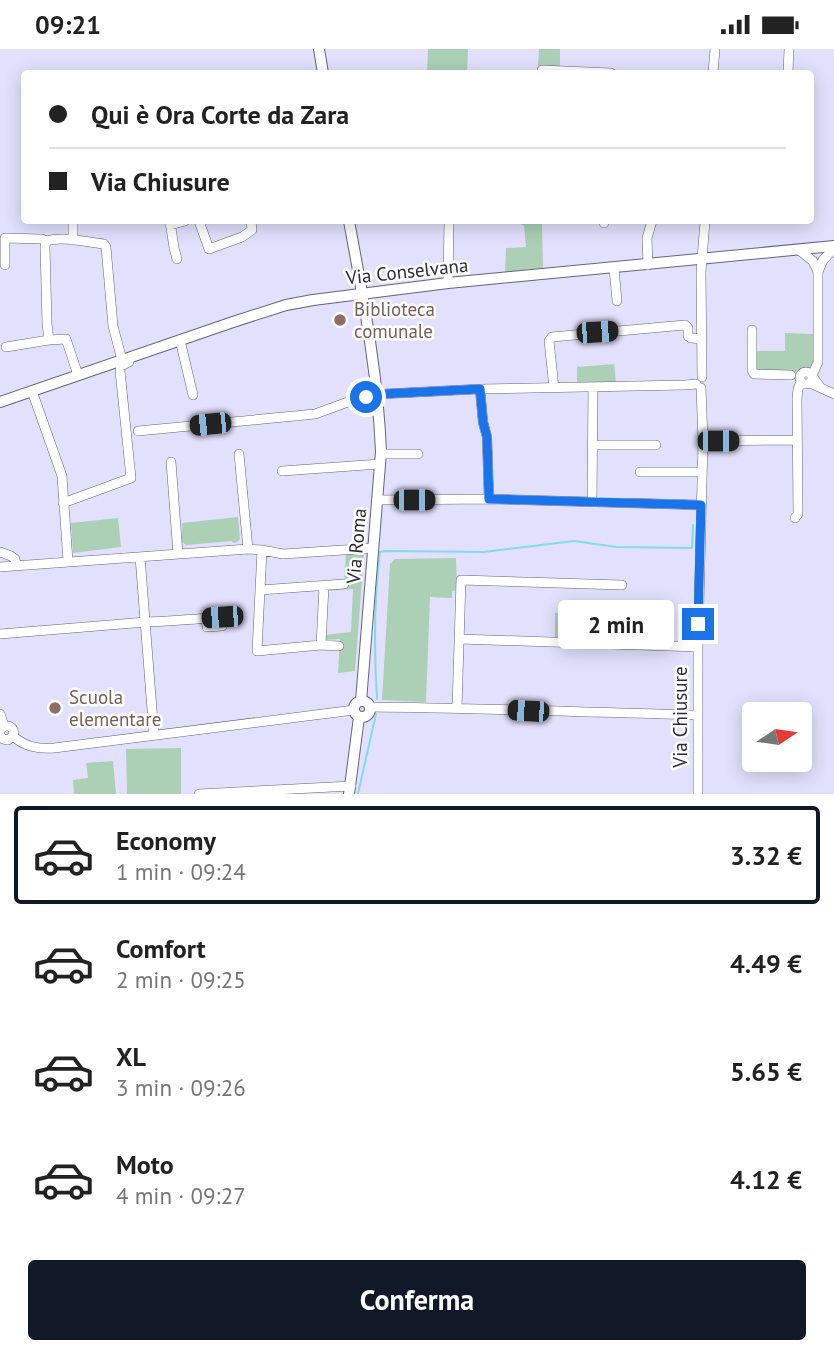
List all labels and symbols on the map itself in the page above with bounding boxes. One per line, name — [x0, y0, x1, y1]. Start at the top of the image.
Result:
street label: Via Conselvana — [344, 253, 469, 289]
place label: Biblioteca comunale — [354, 297, 435, 343]
marker: Biblioteca comunale — [332, 312, 348, 328]
car — [576, 320, 619, 344]
route start — [350, 381, 382, 413]
car — [189, 411, 232, 437]
car — [698, 431, 740, 452]
car — [394, 490, 436, 511]
street label: Via Roma — [341, 507, 371, 586]
callout: 2 min — [558, 599, 674, 649]
car — [201, 605, 244, 629]
route end — [682, 608, 714, 640]
street label: Via Chiusure — [668, 666, 692, 769]
place label: Scuola elementare — [69, 685, 161, 731]
car — [507, 699, 550, 723]
marker: Scuola elementare — [47, 700, 63, 716]
north arrow — [742, 702, 812, 772]

